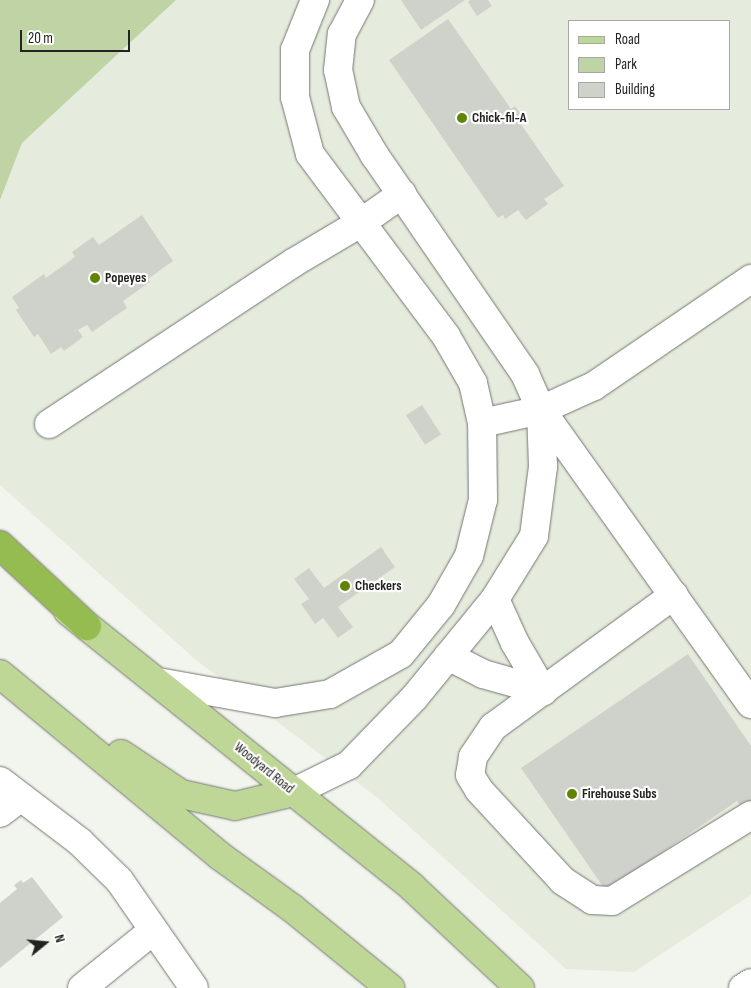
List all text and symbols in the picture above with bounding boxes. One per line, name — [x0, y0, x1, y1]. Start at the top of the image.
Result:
scale bar — [22, 20, 132, 52]
legend — [568, 20, 731, 110]
text: 20 m — [28, 29, 53, 48]
text: Road — [615, 30, 640, 49]
text: Park — [615, 55, 637, 74]
text: Building — [615, 80, 655, 99]
place label: Chick-fil-A — [472, 110, 526, 126]
marker: Chick-fil-A — [456, 112, 468, 124]
place label: Popeyes — [105, 270, 146, 286]
marker: Popeyes — [89, 272, 101, 284]
place label: Checkers — [355, 578, 402, 594]
marker: Checkers — [339, 580, 351, 592]
street label: Woodyard Road — [231, 739, 297, 797]
place label: Firehouse Subs — [582, 786, 657, 802]
marker: Firehouse Subs — [566, 788, 578, 800]
north arrow — [20, 918, 70, 968]
text: N — [51, 932, 69, 945]

